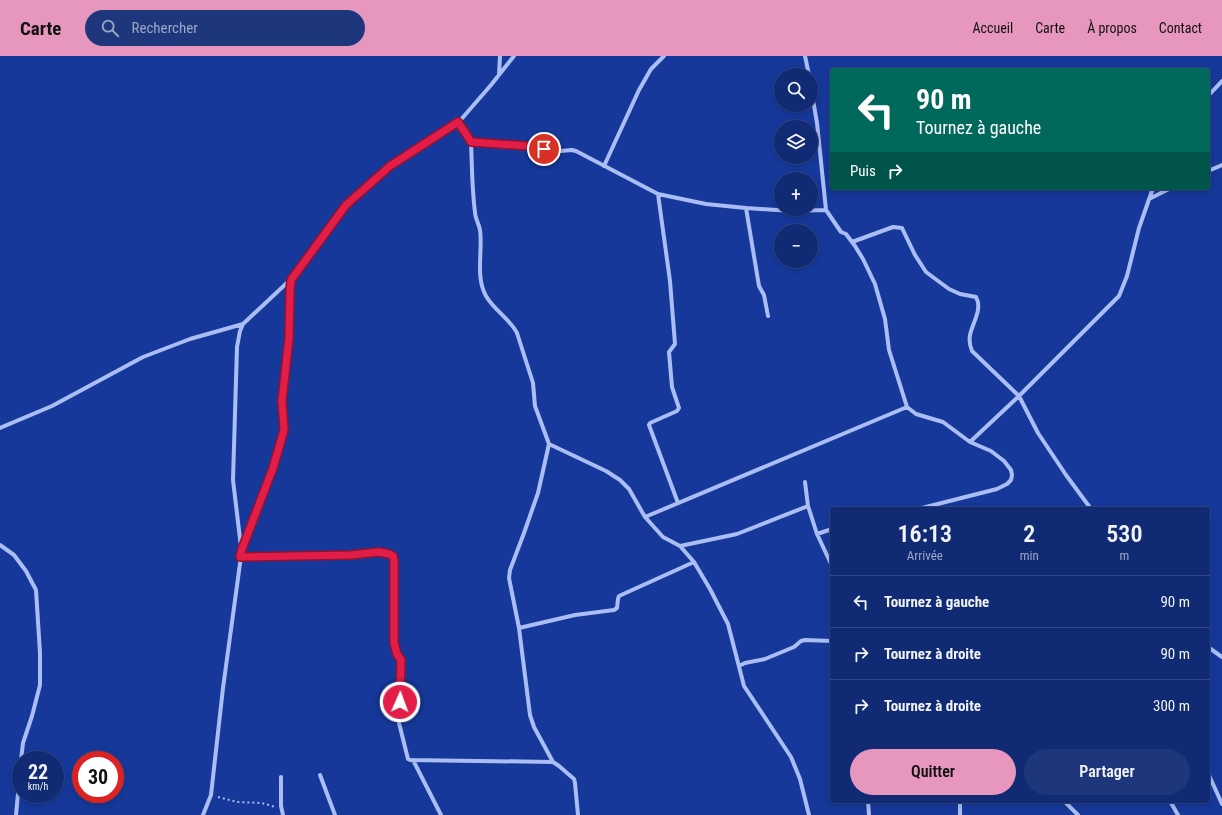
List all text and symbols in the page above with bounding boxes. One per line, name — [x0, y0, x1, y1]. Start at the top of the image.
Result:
search box — [85, 10, 365, 46]
text: Carte — [20, 17, 61, 40]
icon: search — [99, 17, 121, 39]
text: Rechercher — [131, 19, 198, 37]
text: Accueil — [972, 20, 1013, 36]
text: Carte — [1035, 20, 1065, 36]
text: À propos — [1087, 20, 1137, 36]
text: Contact — [1159, 20, 1202, 36]
map controls — [774, 68, 818, 268]
button: search — [774, 68, 818, 112]
text: 90 m — [916, 83, 972, 116]
icon: left — [850, 84, 902, 136]
text: Tournez à gauche — [916, 117, 1041, 138]
button: layers — [774, 120, 818, 164]
pin — [527, 132, 561, 166]
icon: arrive — [533, 138, 555, 160]
icon: right — [884, 160, 906, 182]
text: Puis — [850, 162, 876, 180]
button: + — [774, 172, 818, 216]
button: − — [774, 224, 818, 268]
text: 16:13 — [898, 520, 952, 548]
text: 2 — [1023, 520, 1035, 548]
text: 530 — [1106, 520, 1142, 548]
text: Arrivée — [907, 548, 943, 563]
text: min — [1020, 548, 1039, 563]
text: m — [1119, 548, 1129, 563]
icon: left — [850, 591, 872, 613]
text: Tournez à gauche — [884, 593, 989, 611]
text: 90 m — [1160, 593, 1190, 611]
icon: right — [850, 643, 872, 665]
text: Tournez à droite — [884, 645, 981, 663]
text: 90 m — [1160, 645, 1190, 663]
position arrow — [379, 681, 421, 723]
icon: right — [850, 695, 872, 717]
text: Tournez à droite — [884, 697, 981, 715]
text: 300 m — [1153, 697, 1190, 715]
button: Quitter — [850, 749, 1016, 795]
button: Partager — [1024, 749, 1190, 795]
speed limit sign: 30 — [72, 751, 124, 803]
text: 22 — [28, 760, 48, 784]
text: km/h — [28, 781, 48, 792]

